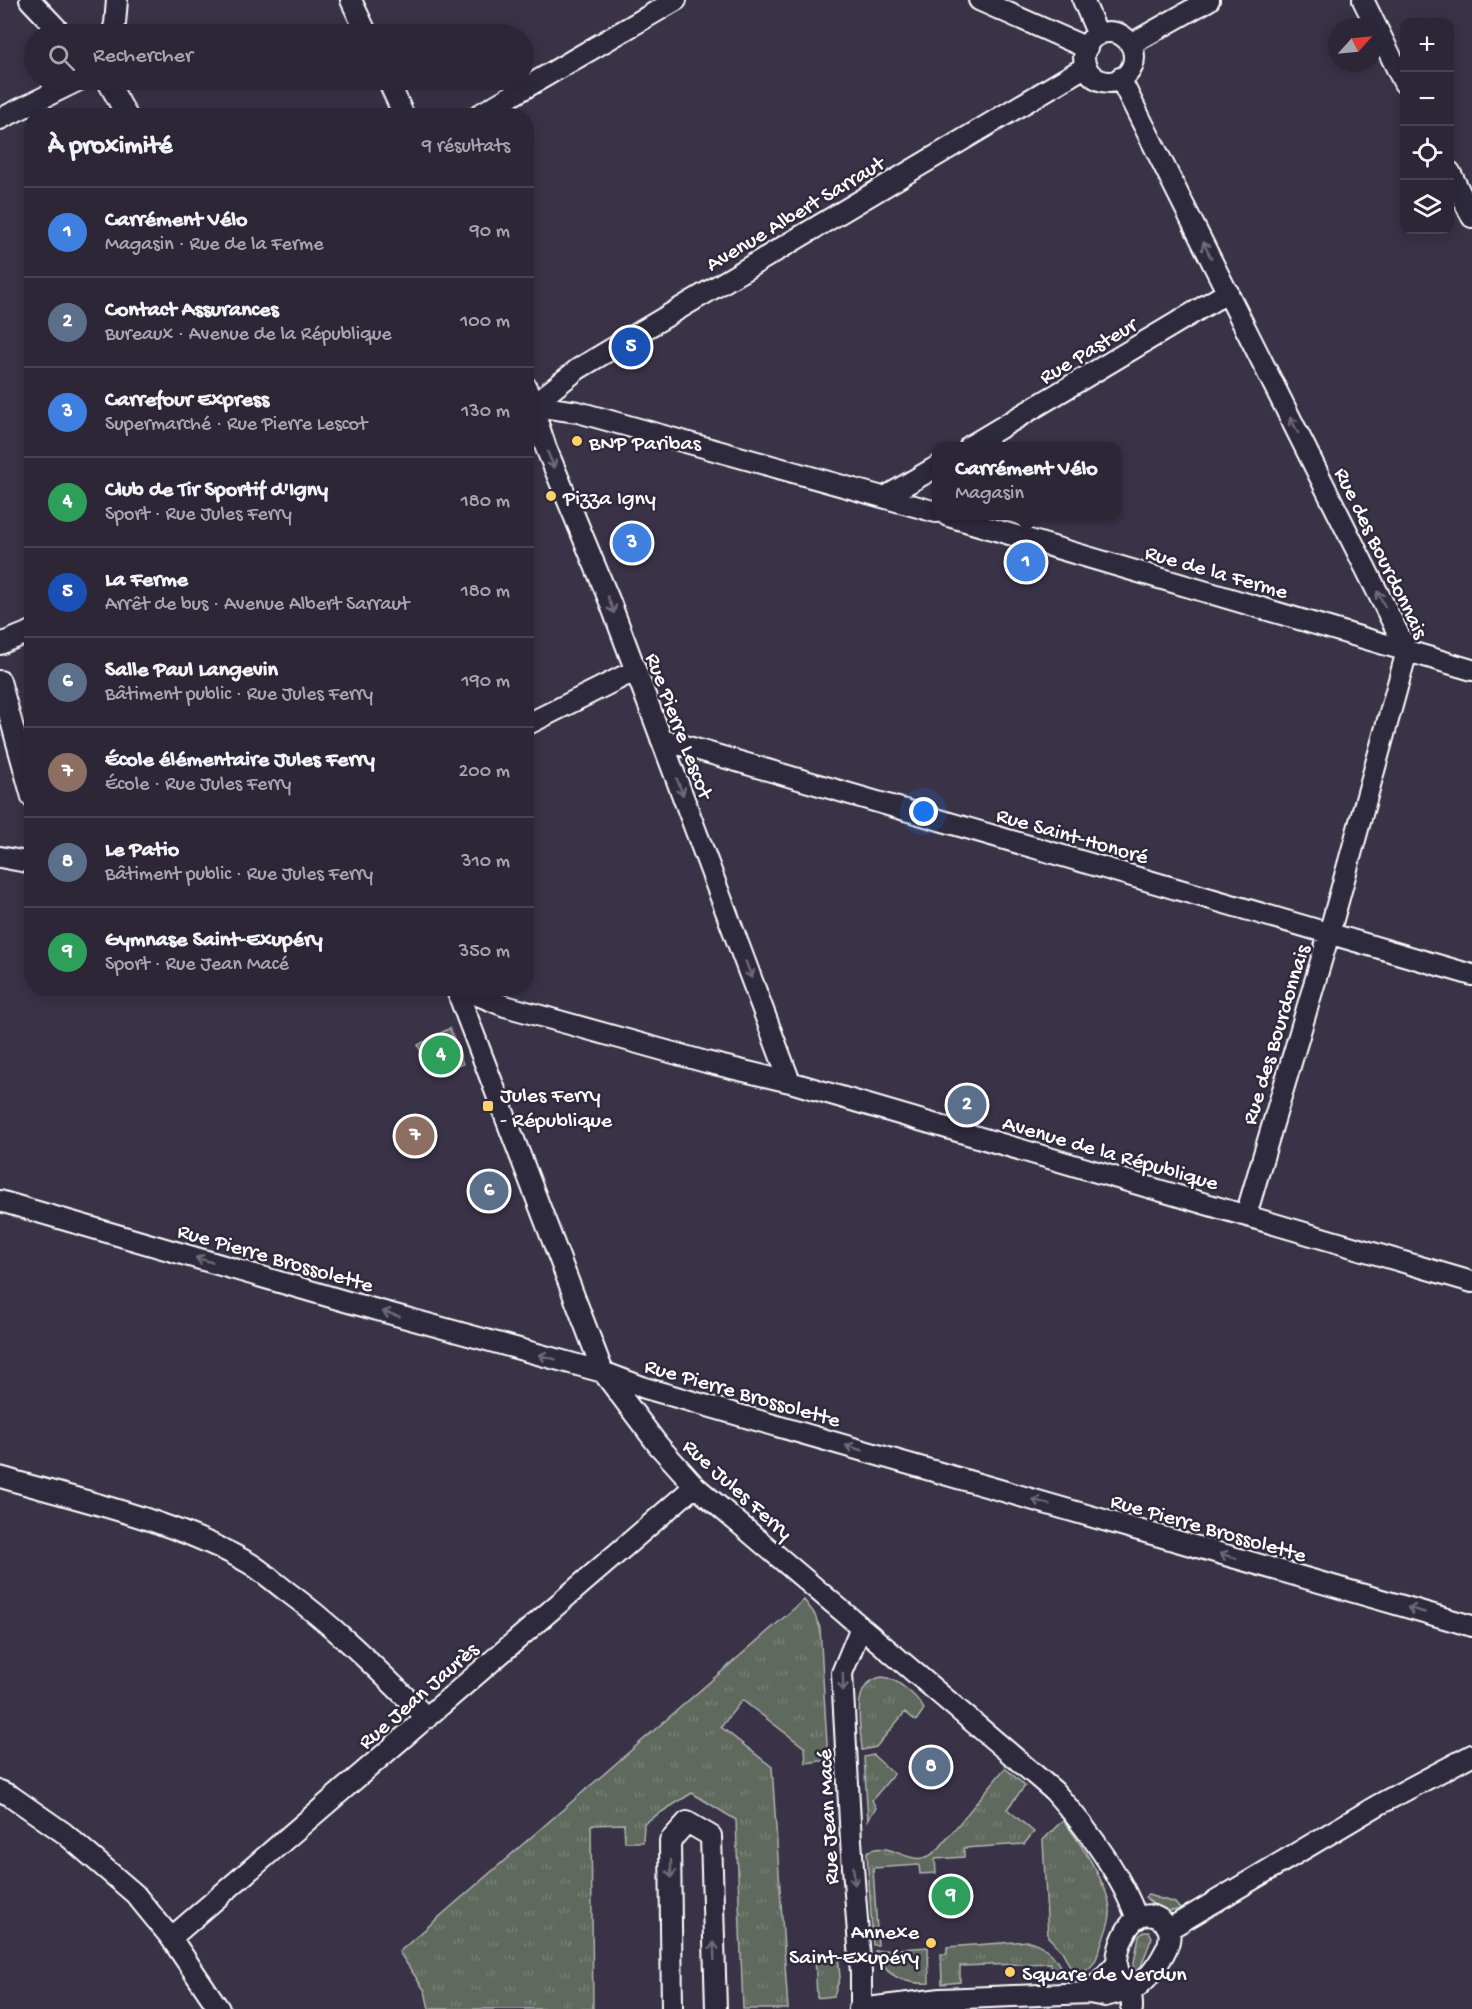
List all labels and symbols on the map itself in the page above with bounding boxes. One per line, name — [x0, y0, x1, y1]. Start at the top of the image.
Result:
north arrow — [1328, 18, 1382, 72]
street label: Avenue Albert Sarraut — [702, 151, 892, 279]
one-way arrow — [1200, 242, 1212, 260]
street label: Rue Pasteur — [1036, 312, 1145, 392]
pin: 5 — [612, 324, 650, 370]
one-way arrow — [1288, 416, 1299, 434]
place label: BNP Paribas — [588, 432, 702, 458]
marker: BNP Paribas — [570, 434, 584, 448]
one-way arrow — [546, 451, 558, 469]
street label: Rue des Bourdonnais — [1327, 464, 1432, 644]
place label: Pizza Igny — [562, 487, 656, 513]
marker: Pizza Igny — [544, 489, 558, 503]
pin: 3 — [612, 520, 652, 566]
pin: 1 — [1006, 540, 1046, 584]
street label: Rue de la Ferme — [1141, 541, 1291, 607]
one-way arrow — [1375, 590, 1387, 608]
one-way arrow — [606, 595, 617, 614]
street label: Rue Pierre Lescot — [637, 650, 718, 805]
one-way arrow — [675, 778, 686, 796]
your location — [909, 797, 938, 826]
street label: Rue Saint-Honoré — [993, 804, 1152, 872]
street label: Rue des Bourdonnais — [1238, 941, 1318, 1128]
one-way arrow — [744, 960, 755, 979]
pin: 4 — [422, 1032, 460, 1078]
pin: 2 — [948, 1082, 986, 1128]
place label: Jules Ferry - République — [500, 1084, 613, 1135]
marker: Jules Ferry - République — [481, 1099, 495, 1113]
street label: Avenue de la République — [999, 1112, 1221, 1198]
pin: 7 — [396, 1114, 434, 1158]
pin: 6 — [470, 1168, 508, 1214]
street label: Rue Pierre Brossolette — [174, 1219, 376, 1300]
one-way arrow — [195, 1254, 214, 1265]
one-way arrow — [382, 1308, 401, 1319]
one-way arrow — [538, 1351, 557, 1362]
street label: Rue Pierre Brossolette — [641, 1354, 843, 1435]
street label: Rue Jules Ferry — [676, 1435, 797, 1547]
one-way arrow — [845, 1442, 864, 1454]
street label: Rue Pierre Brossolette — [1107, 1489, 1309, 1570]
one-way arrow — [1032, 1496, 1051, 1507]
one-way arrow — [1219, 1550, 1238, 1561]
one-way arrow — [1407, 1604, 1426, 1615]
street label: Rue Jean Jaurès — [354, 1637, 486, 1756]
one-way arrow — [837, 1671, 849, 1691]
pin: 8 — [912, 1744, 950, 1790]
street label: Rue Jean Macé — [813, 1748, 847, 1885]
one-way arrow — [665, 1858, 677, 1878]
one-way arrow — [848, 1866, 859, 1886]
pin: 9 — [932, 1874, 970, 1918]
place label: Annexe Saint-Exupéry — [789, 1921, 920, 1972]
marker: Annexe Saint-Exupéry — [924, 1936, 938, 1950]
one-way arrow — [709, 1941, 720, 1961]
place label: Square de Verdun — [1022, 1963, 1187, 1989]
marker: Square de Verdun — [1003, 1965, 1017, 1979]

